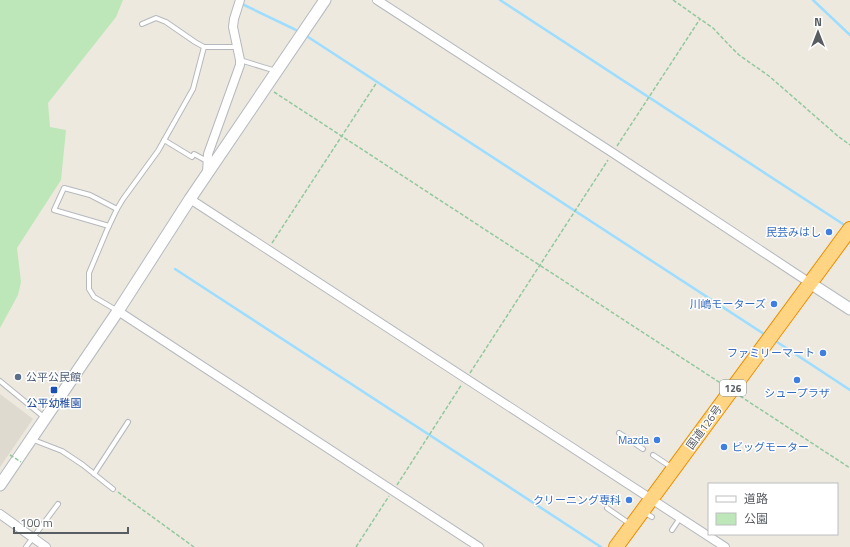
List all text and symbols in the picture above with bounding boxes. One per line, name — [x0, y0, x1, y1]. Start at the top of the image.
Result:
north arrow — [798, 12, 838, 52]
text: N — [814, 14, 822, 30]
place label: 民芸みはし — [766, 224, 821, 240]
marker: 民芸みはし — [824, 227, 834, 237]
place label: 川嶋モーターズ — [690, 296, 766, 312]
marker: 川嶋モーターズ — [769, 299, 779, 309]
place label: ファミリーマート — [727, 345, 815, 361]
marker: ファミリーマート — [818, 348, 828, 358]
place label: 公平公民館 — [26, 369, 81, 385]
marker: 公平公民館 — [13, 372, 23, 382]
marker: シュープラザ — [792, 375, 802, 385]
road number: 126 — [720, 380, 746, 396]
marker: 公平幼稚園 — [49, 385, 59, 395]
place label: シュープラザ — [764, 385, 830, 401]
place label: 公平幼稚園 — [27, 395, 82, 411]
street label: 国道126号 — [682, 401, 726, 453]
place label: Mazda — [618, 432, 649, 448]
marker: Mazda — [652, 435, 662, 445]
place label: ビッグモーター — [732, 439, 809, 455]
marker: ビッグモーター — [719, 442, 729, 452]
legend — [708, 483, 838, 535]
text: 道路 — [744, 489, 768, 508]
place label: クリーニング専科 — [533, 492, 621, 508]
marker: クリーニング専科 — [624, 495, 634, 505]
scale bar — [14, 509, 128, 535]
text: 公園 — [744, 509, 768, 528]
text: 100 m — [20, 513, 53, 532]

